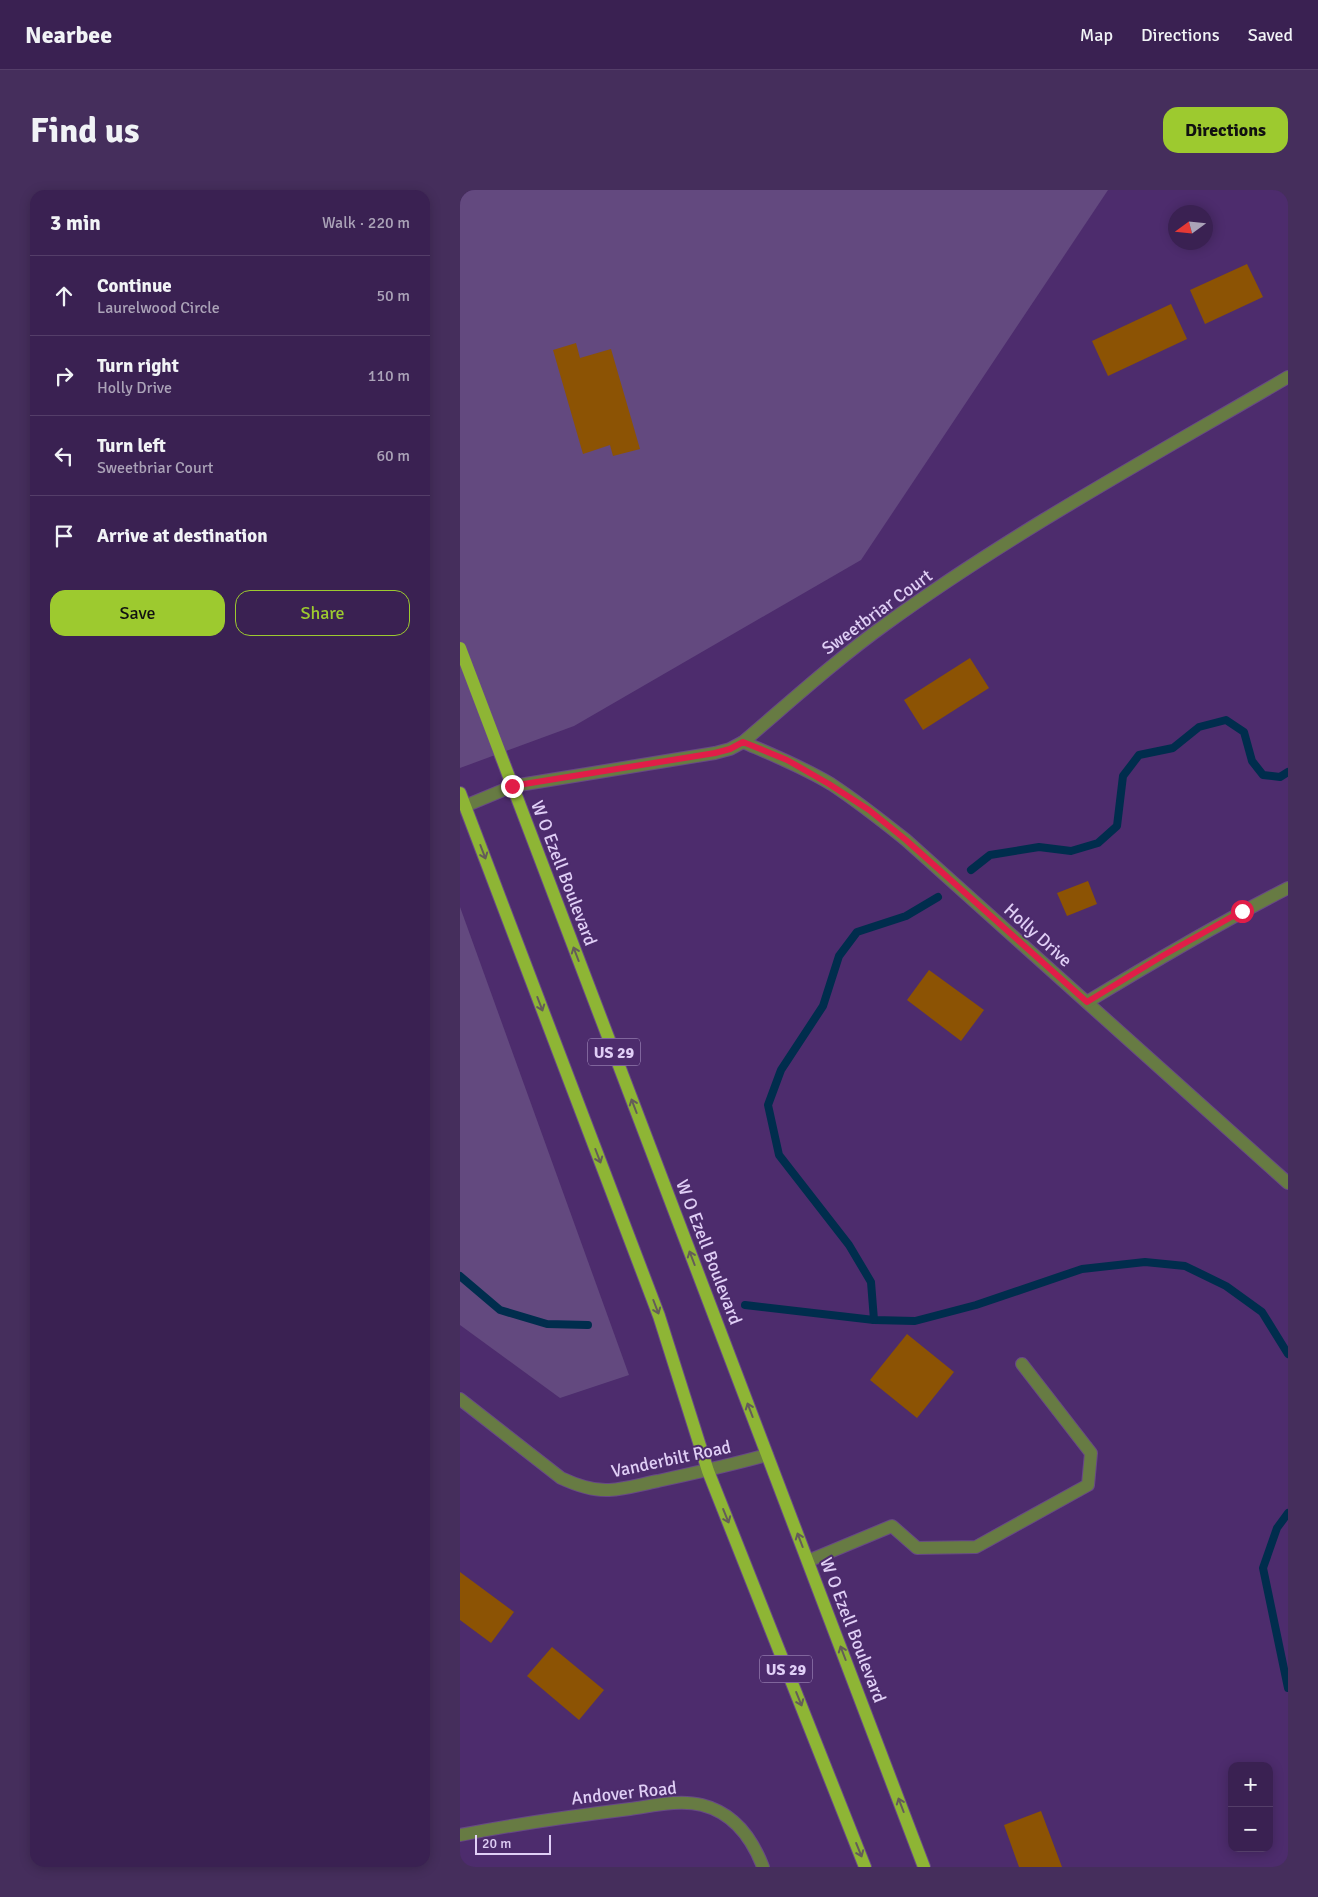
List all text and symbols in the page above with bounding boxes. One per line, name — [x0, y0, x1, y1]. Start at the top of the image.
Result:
text: Nearbee — [25, 20, 112, 50]
text: Map — [1080, 24, 1113, 46]
text: Directions — [1141, 24, 1220, 46]
text: Saved — [1248, 24, 1293, 46]
button: Directions — [1163, 107, 1288, 153]
text: Find us — [30, 109, 140, 152]
north arrow — [1168, 205, 1213, 250]
text: 3 min — [50, 210, 101, 236]
text: Walk · 220 m — [322, 213, 410, 233]
text: Continue — [97, 274, 172, 298]
icon: ahead — [50, 282, 78, 310]
text: 50 m — [376, 286, 410, 306]
text: Laurelwood Circle — [97, 298, 220, 318]
text: Turn right — [97, 354, 179, 378]
icon: right — [50, 362, 78, 390]
text: 110 m — [368, 366, 410, 386]
text: Holly Drive — [97, 378, 172, 398]
text: Turn left — [97, 434, 166, 458]
icon: left — [50, 442, 78, 470]
text: 60 m — [376, 446, 410, 466]
text: Sweetbriar Court — [97, 458, 213, 478]
icon: arrive — [50, 522, 78, 550]
text: Arrive at destination — [97, 524, 268, 548]
street label: Sweetbriar Court — [818, 565, 936, 659]
button: Save — [50, 590, 225, 636]
button: Share — [235, 590, 410, 636]
route end — [501, 775, 524, 798]
street label: W O Ezell Boulevard — [526, 797, 602, 949]
one-way arrow — [478, 844, 488, 859]
street label: Holly Drive — [999, 899, 1077, 971]
route start — [1231, 900, 1254, 923]
one-way arrow — [571, 947, 581, 962]
one-way arrow — [536, 996, 545, 1011]
road number: US 29 — [588, 1039, 640, 1066]
one-way arrow — [629, 1099, 638, 1114]
one-way arrow — [594, 1147, 603, 1163]
street label: W O Ezell Boulevard — [671, 1176, 747, 1328]
one-way arrow — [687, 1251, 696, 1266]
one-way arrow — [652, 1299, 661, 1315]
one-way arrow — [745, 1403, 754, 1418]
street label: Vanderbilt Road — [609, 1436, 733, 1482]
one-way arrow — [721, 1508, 731, 1523]
one-way arrow — [795, 1533, 804, 1549]
street label: W O Ezell Boulevard — [815, 1554, 891, 1706]
one-way arrow — [838, 1646, 847, 1661]
road number: US 29 — [760, 1656, 812, 1682]
one-way arrow — [795, 1692, 804, 1707]
map controls — [1228, 1762, 1273, 1852]
button: + — [1228, 1762, 1273, 1807]
street label: Andover Road — [570, 1777, 678, 1809]
one-way arrow — [896, 1798, 905, 1813]
button: − — [1228, 1807, 1273, 1852]
scale bar — [475, 1832, 551, 1855]
text: 20 m — [482, 1835, 511, 1852]
one-way arrow — [855, 1843, 864, 1858]

